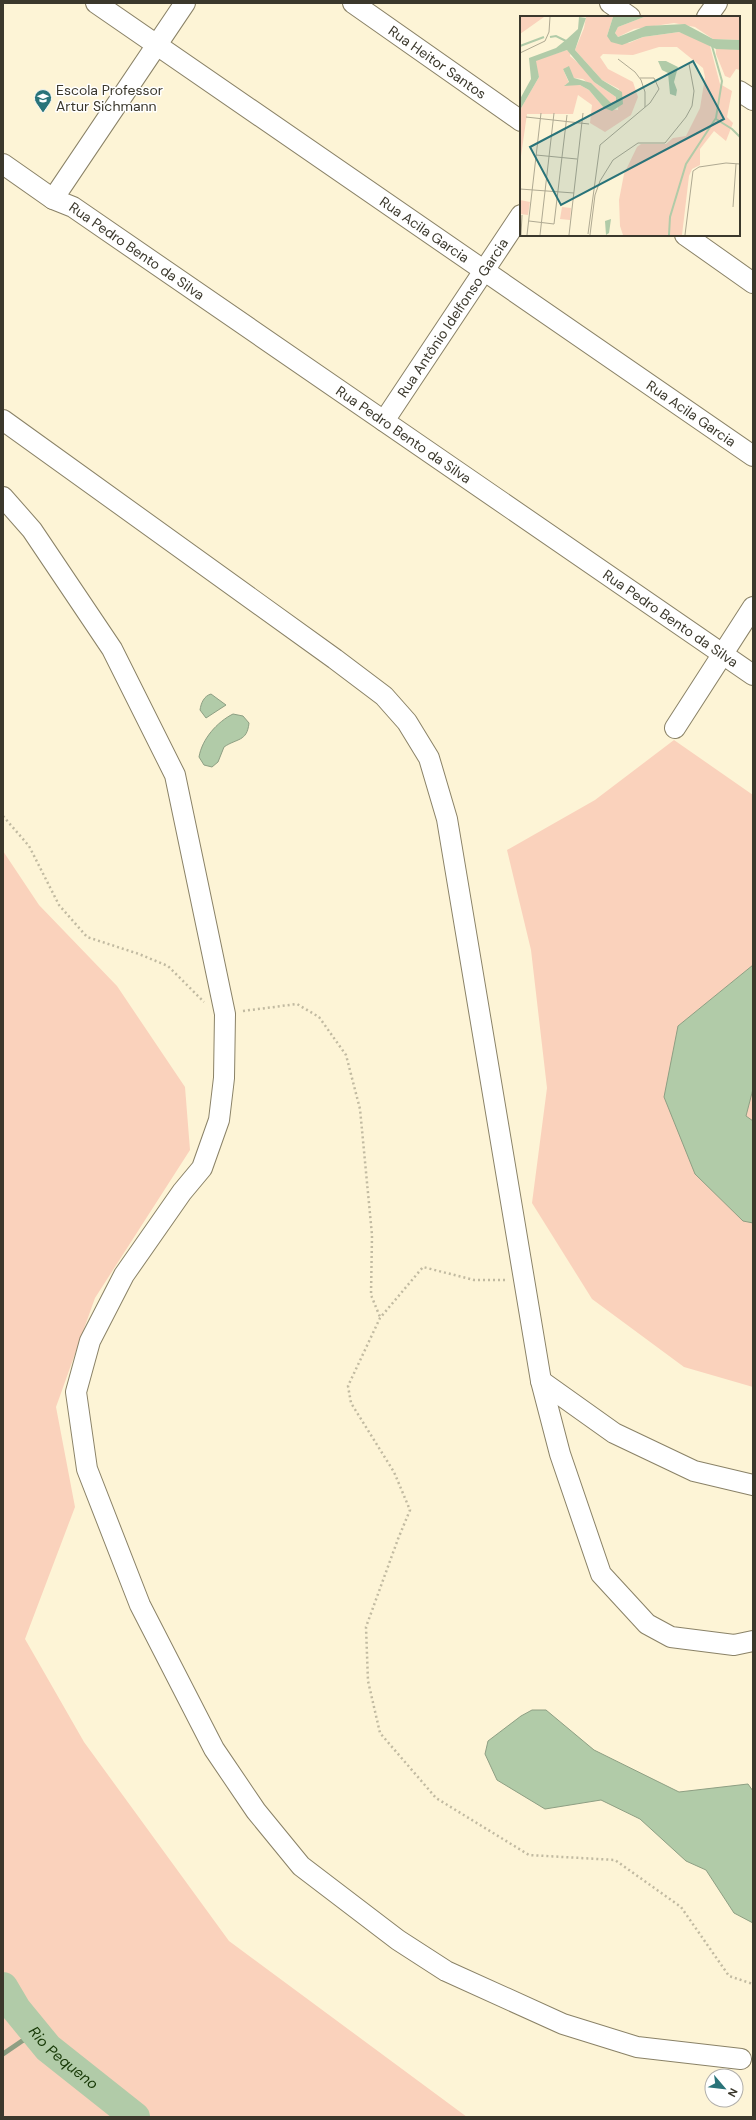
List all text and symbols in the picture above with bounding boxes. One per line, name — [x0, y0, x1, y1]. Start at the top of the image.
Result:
inset map — [520, 16, 740, 236]
street label: Rua Heitor Santos — [385, 22, 490, 103]
place label: Escola Professor Artur Sichmann — [56, 81, 163, 115]
school or university icon: Escola Professor Artur Sichmann — [33, 88, 53, 113]
street label: Rua Acila Garcia — [376, 192, 473, 267]
street label: Rua Pedro Bento da Silva — [66, 198, 208, 304]
street label: Rua Antônio Idelfonso Garcia — [393, 235, 512, 401]
street label: Rua Acila Garcia — [643, 376, 739, 451]
street label: Rua Pedro Bento da Silva — [333, 382, 475, 487]
street label: Rua Pedro Bento da Silva — [599, 565, 742, 671]
water label: Rio Pequeno — [24, 2022, 102, 2094]
north arrow — [704, 2068, 744, 2108]
text: N — [725, 2086, 741, 2100]

